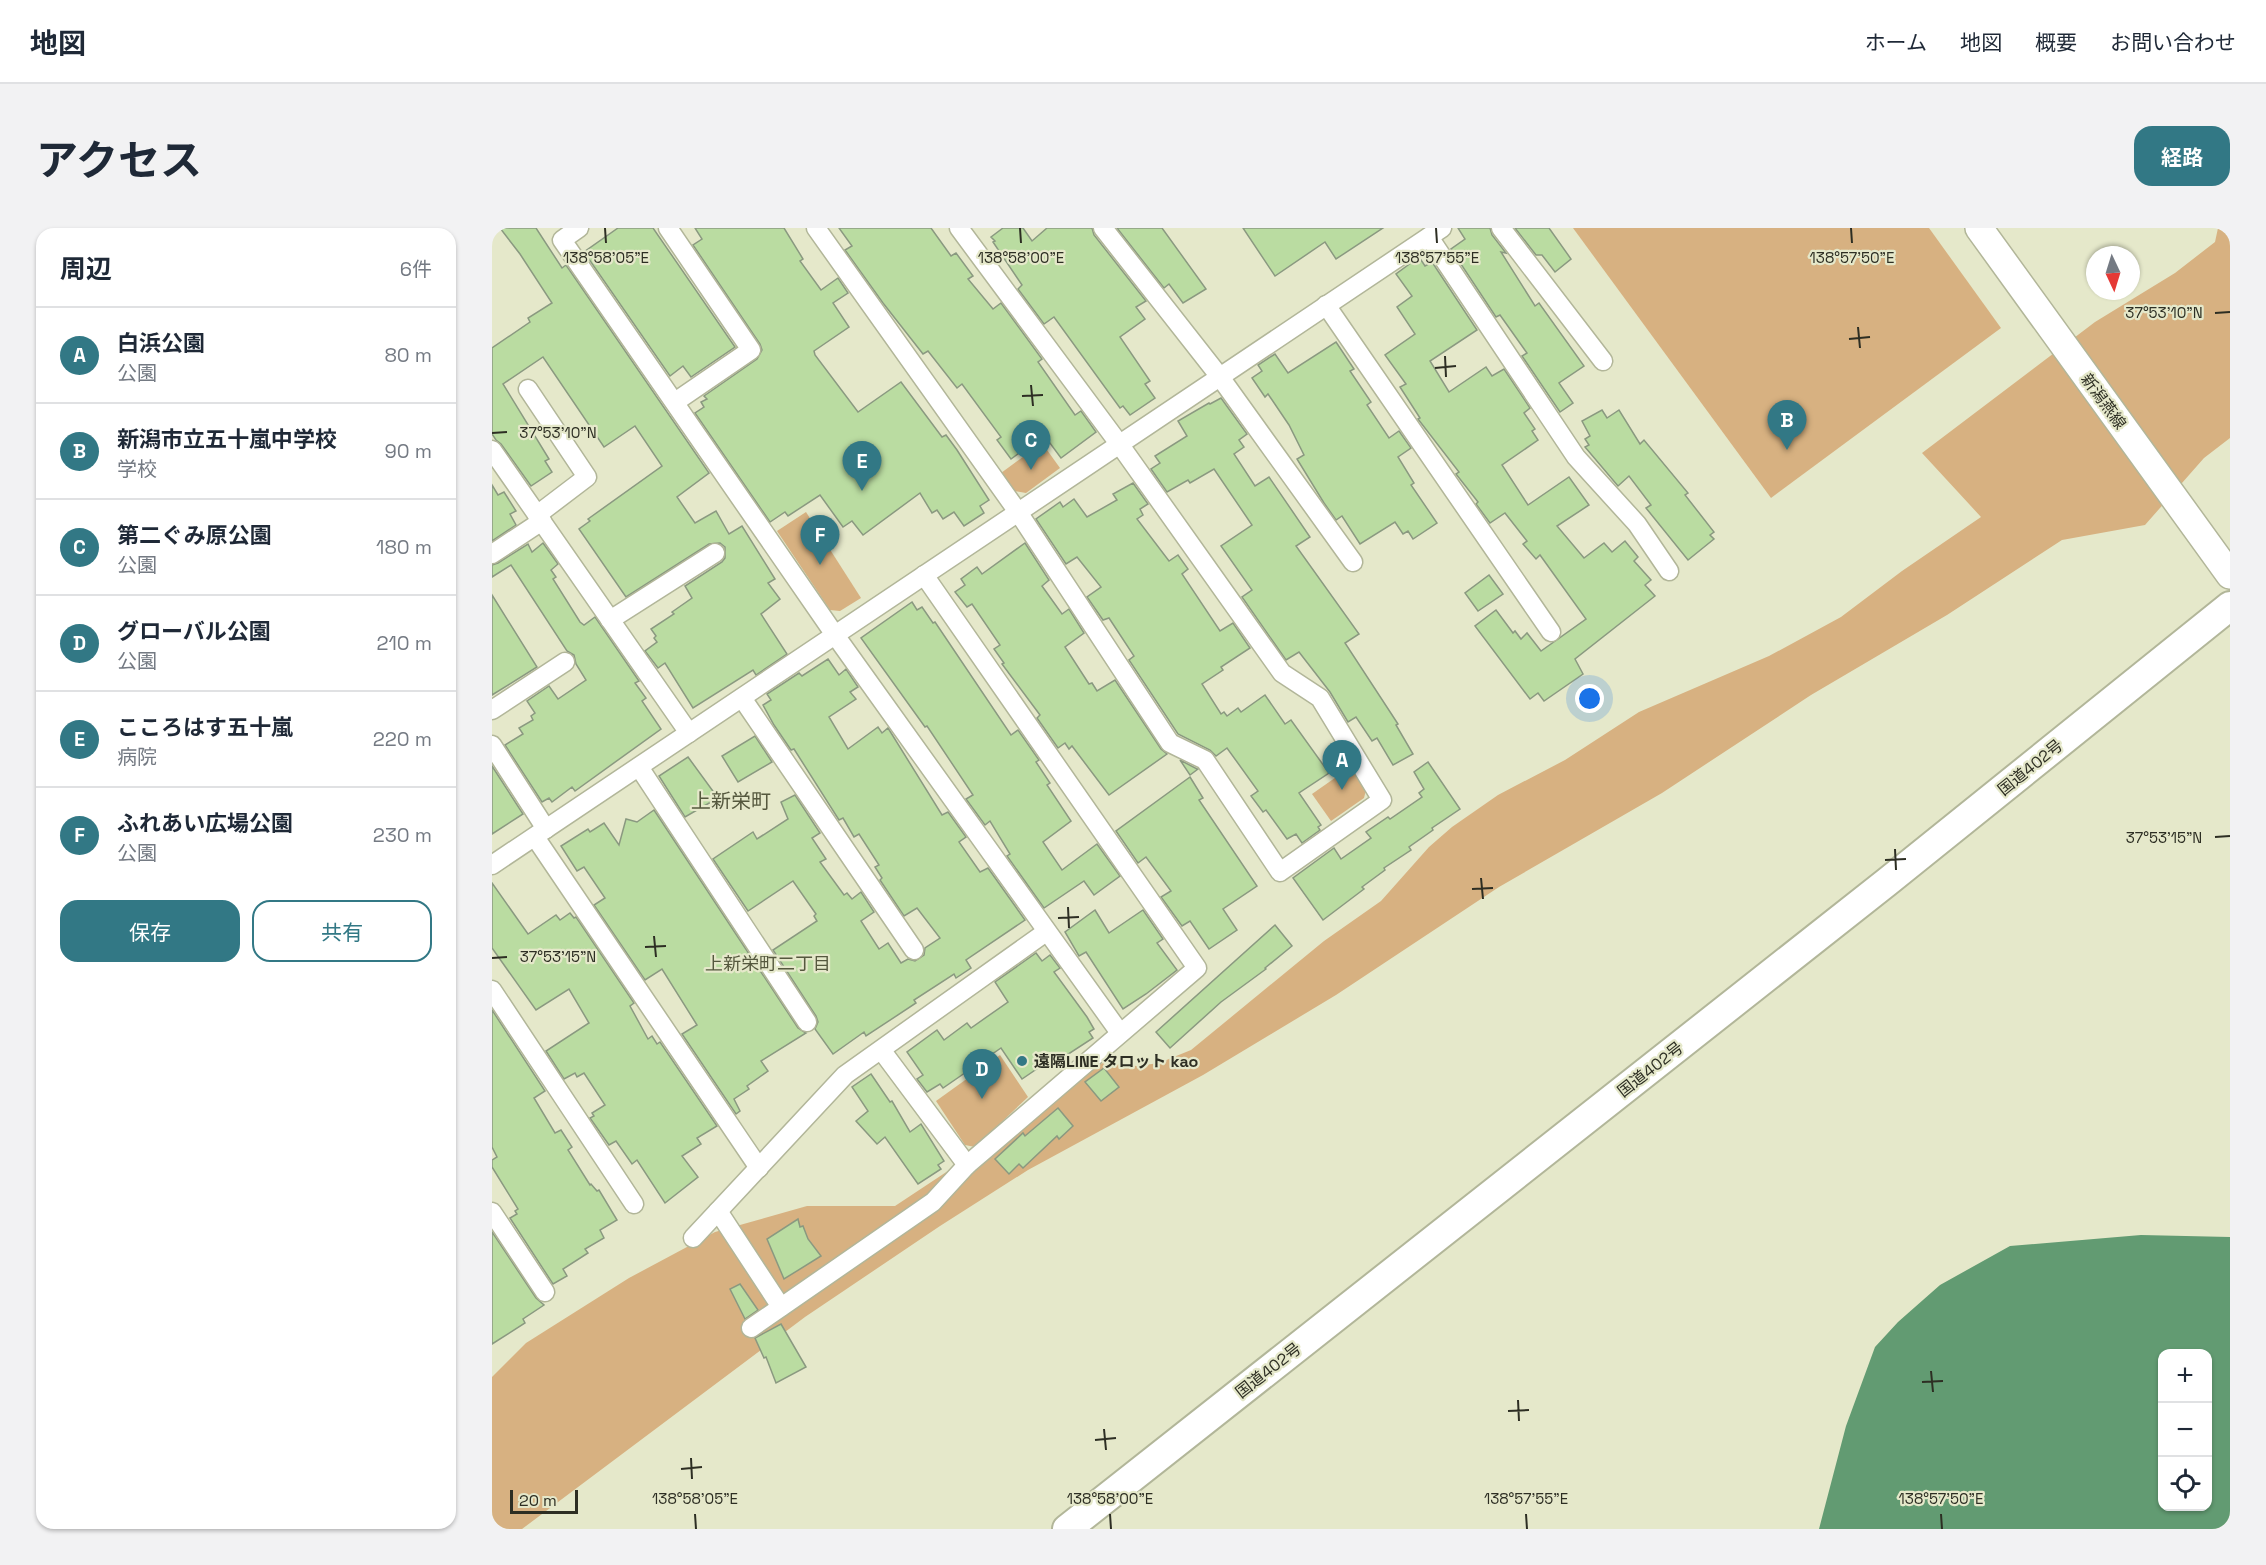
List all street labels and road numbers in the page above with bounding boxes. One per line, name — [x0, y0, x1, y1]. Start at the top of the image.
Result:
street label: 新潟燕線 — [2076, 369, 2131, 433]
street label: 国道402号 — [1993, 735, 2067, 800]
street label: 国道402号 — [1613, 1037, 1687, 1102]
street label: 国道402号 — [1231, 1338, 1305, 1403]

